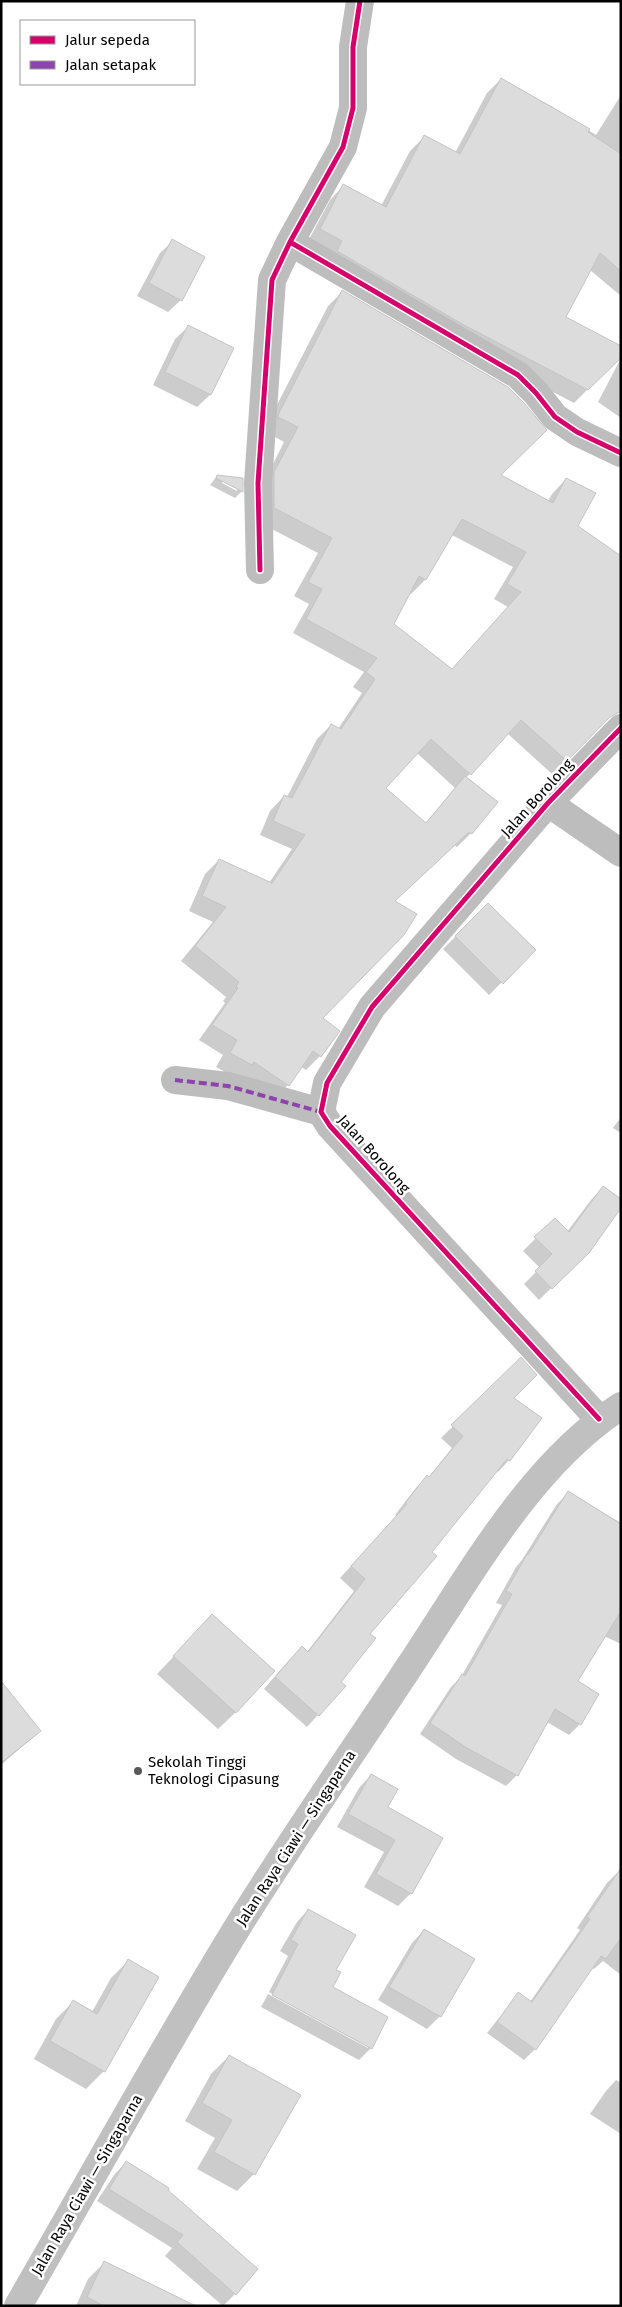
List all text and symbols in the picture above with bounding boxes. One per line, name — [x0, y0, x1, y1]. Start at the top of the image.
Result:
legend — [20, 20, 195, 85]
text: Jalur sepeda — [65, 31, 150, 49]
text: Jalan setapak — [65, 56, 156, 74]
street label: Jalan Borolong — [497, 755, 577, 841]
street label: Jalan Borolong — [334, 1111, 414, 1197]
street label: Jalan Raya Ciawi — Singaparna — [232, 1747, 360, 1929]
place label: Sekolah Tinggi Teknologi Cipasung — [148, 1753, 279, 1788]
marker: Sekolah Tinggi Teknologi Cipasung — [132, 1765, 144, 1777]
street label: Jalan Raya Ciawi — Singaparna — [28, 2091, 146, 2279]

